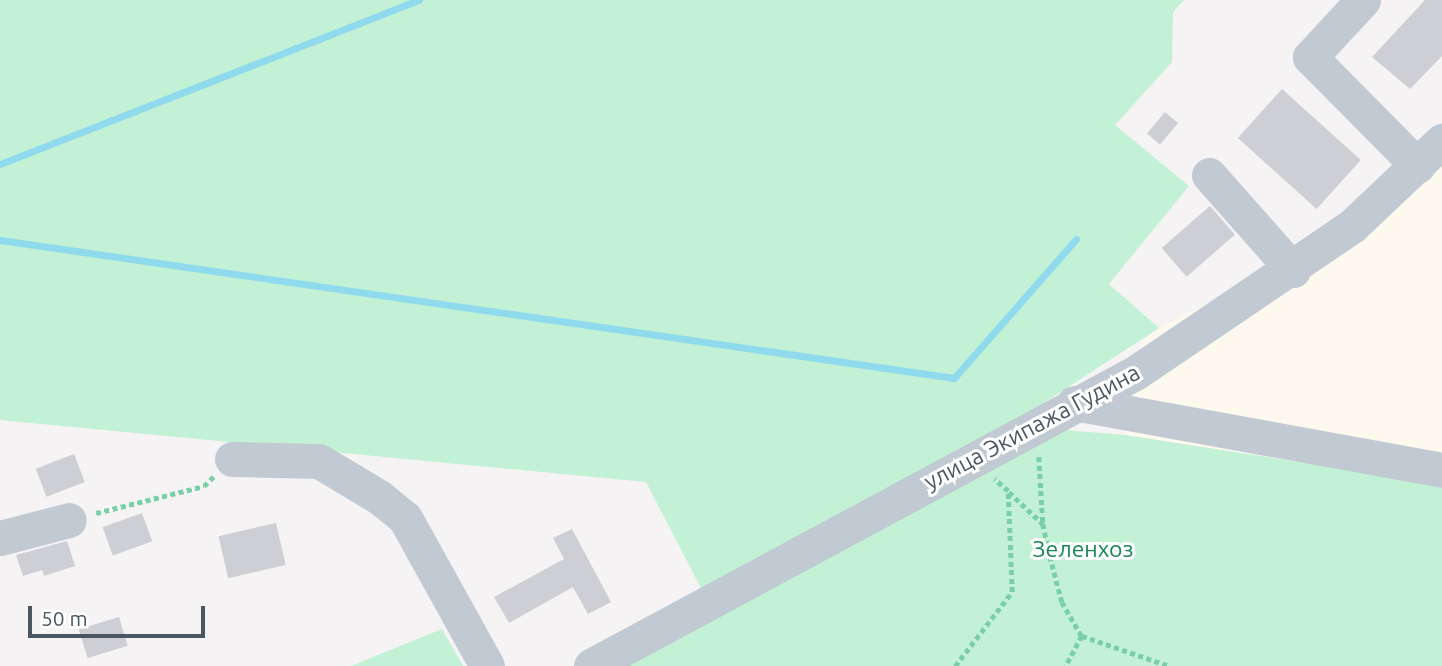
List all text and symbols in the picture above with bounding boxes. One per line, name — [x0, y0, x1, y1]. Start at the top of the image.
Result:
street label: улица Экипажа Гудина — [919, 358, 1145, 496]
park label: Зеленхоз — [1033, 535, 1133, 563]
scale bar — [32, 592, 208, 636]
text: 50 m — [41, 606, 88, 630]

